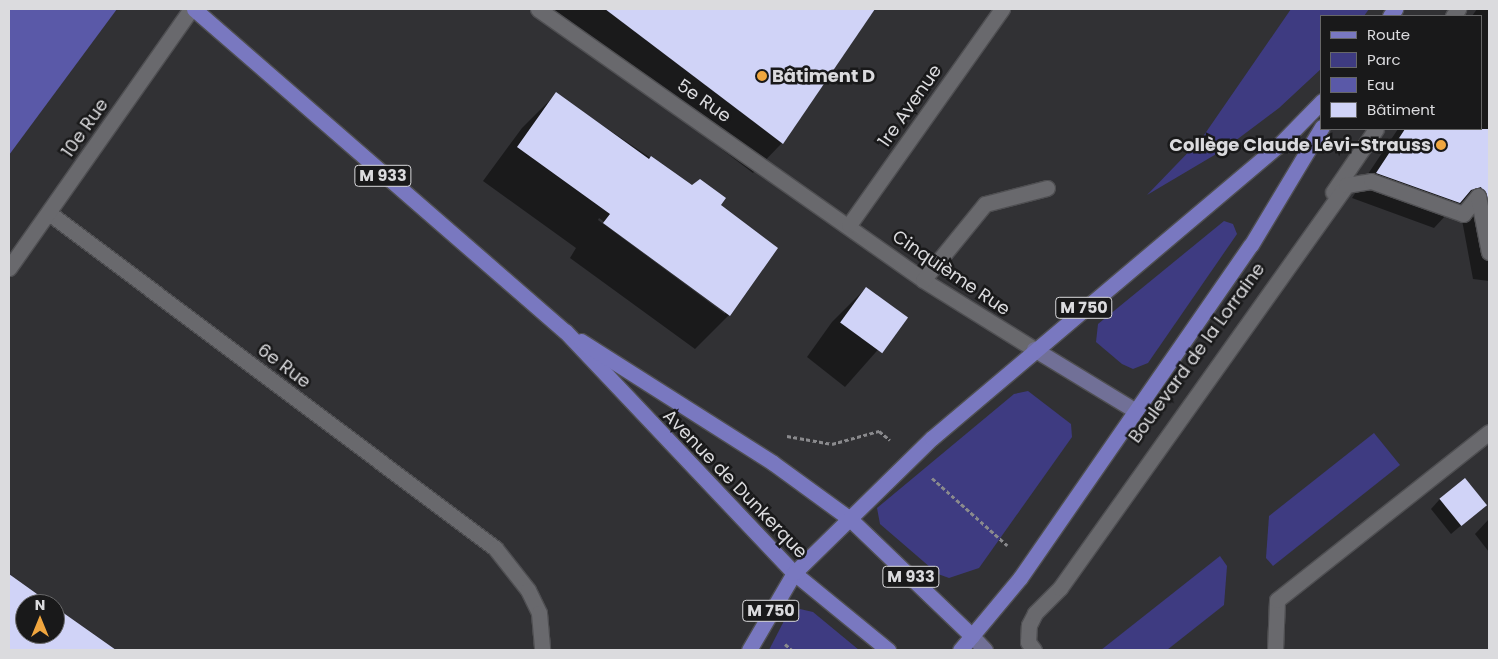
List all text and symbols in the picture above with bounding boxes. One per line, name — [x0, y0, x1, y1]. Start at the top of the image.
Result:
legend — [1320, 15, 1483, 130]
text: Route — [1367, 24, 1410, 45]
text: Parc — [1367, 49, 1401, 70]
street label: 1re Avenue — [874, 60, 946, 152]
place label: Bâtiment D — [772, 65, 875, 87]
marker: Bâtiment D — [756, 70, 768, 82]
text: Eau — [1367, 74, 1394, 95]
street label: 5e Rue — [673, 75, 735, 127]
street label: 10e Rue — [57, 95, 113, 161]
text: Bâtiment — [1367, 99, 1435, 120]
place label: Collège Claude Lévi-Strauss — [1169, 134, 1431, 156]
marker: Collège Claude Lévi-Strauss — [1435, 139, 1447, 151]
road number: M 933 — [354, 162, 412, 190]
street label: Cinquième Rue — [888, 226, 1014, 320]
street label: Boulevard de la Lorraine — [1124, 259, 1270, 447]
road number: M 750 — [1055, 294, 1113, 322]
street label: 6e Rue — [253, 339, 315, 393]
street label: Avenue de Dunkerque — [658, 405, 812, 563]
road number: M 933 — [882, 564, 940, 590]
north arrow — [15, 594, 65, 644]
text: N — [35, 595, 45, 615]
road number: M 750 — [742, 598, 800, 624]

